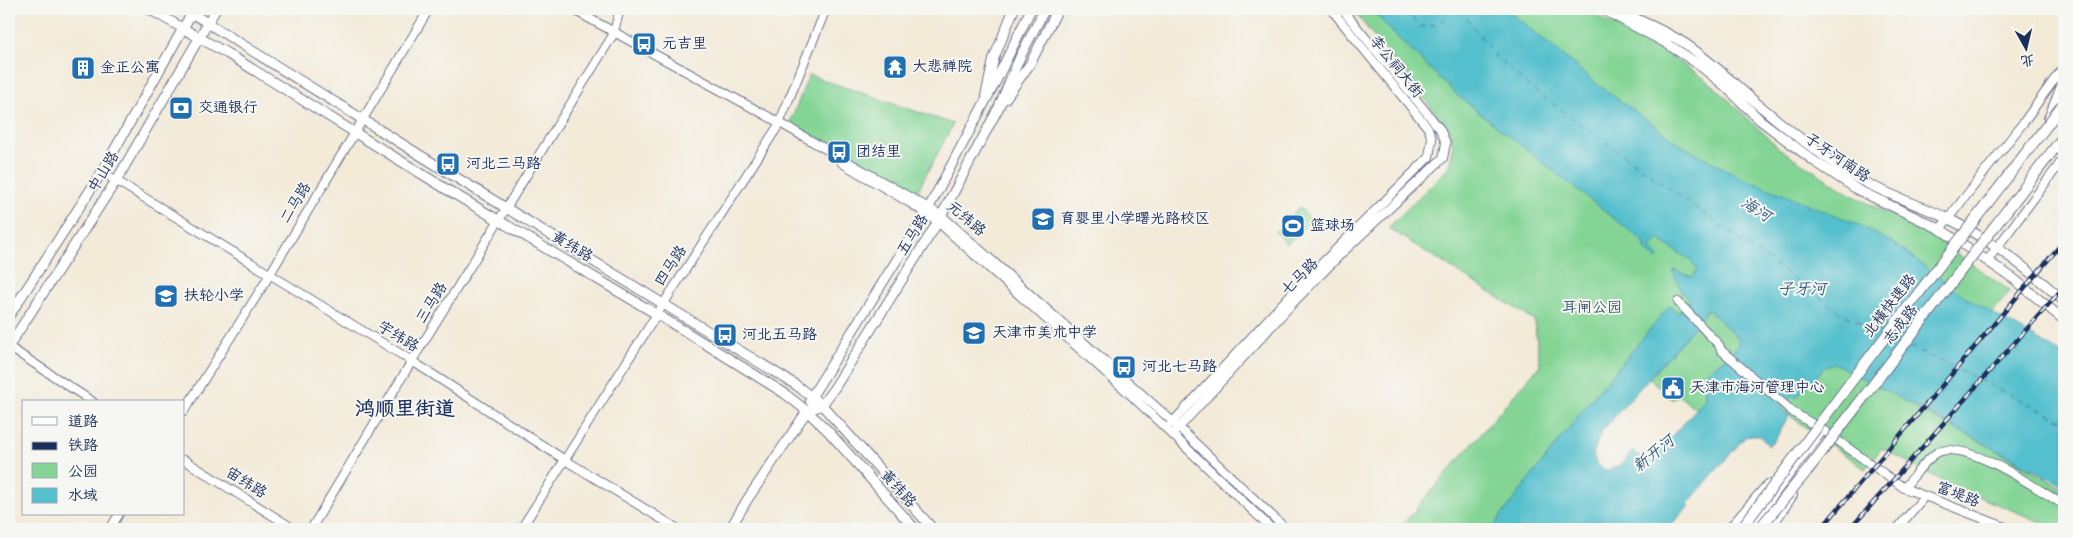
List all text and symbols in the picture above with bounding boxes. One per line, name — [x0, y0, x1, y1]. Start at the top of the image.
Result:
north arrow — [2000, 22, 2050, 72]
street label: 李公祠大街 — [1363, 30, 1429, 104]
bus stop icon: 元吉里 — [631, 31, 657, 57]
place label: 元吉里 — [662, 32, 707, 56]
text: 北 — [2019, 48, 2036, 72]
temple icon: 大悲禅院 — [882, 54, 908, 80]
building icon: 金正公寓 — [70, 55, 96, 81]
place label: 大悲禅院 — [912, 55, 972, 79]
place label: 金正公寓 — [100, 56, 160, 80]
bank icon: 交通银行 — [168, 95, 194, 121]
place label: 交通银行 — [198, 96, 258, 120]
street label: 子牙河南路 — [1799, 127, 1875, 189]
bus stop icon: 团结里 — [826, 139, 852, 165]
place label: 团结里 — [856, 140, 901, 164]
street label: 中山路 — [82, 147, 126, 197]
bus stop icon: 河北三马路 — [435, 151, 461, 177]
place label: 河北三马路 — [466, 152, 541, 176]
street label: 二马路 — [274, 178, 318, 228]
water label: 海河 — [1736, 191, 1779, 231]
street label: 元纬路 — [941, 195, 991, 243]
school or university icon: 育婴里小学曙光路校区 — [1030, 206, 1056, 232]
place label: 育婴里小学曙光路校区 — [1060, 207, 1210, 231]
street label: 五马路 — [891, 210, 935, 260]
sports icon: 篮球场 — [1280, 213, 1306, 239]
place label: 篮球场 — [1310, 214, 1355, 238]
street label: 黄纬路 — [547, 225, 597, 269]
street label: 四马路 — [649, 241, 693, 291]
street label: 七马路 — [1276, 253, 1324, 301]
street label: 北横快速路 — [1857, 269, 1923, 343]
water label: 子牙河 — [1778, 277, 1829, 302]
street label: 三马路 — [410, 278, 454, 328]
school or university icon: 扶轮小学 — [153, 283, 179, 309]
place label: 扶轮小学 — [184, 284, 244, 308]
park label: 耳闸公园 — [1562, 296, 1622, 320]
street label: 志成路 — [1878, 300, 1924, 350]
street label: 宇纬路 — [373, 315, 423, 359]
school or university icon: 天津市美术中学 — [961, 320, 987, 346]
place label: 天津市美术中学 — [992, 321, 1097, 345]
bus stop icon: 河北五马路 — [712, 322, 738, 348]
place label: 河北五马路 — [742, 323, 817, 347]
bus stop icon: 河北七马路 — [1111, 354, 1137, 380]
place label: 河北七马路 — [1142, 355, 1217, 379]
public building icon: 天津市海河管理中心 — [1660, 375, 1686, 401]
place label: 天津市海河管理中心 — [1690, 376, 1825, 400]
district label: 鸿顺里街道 — [355, 394, 455, 426]
legend — [22, 400, 185, 516]
text: 道路 — [68, 410, 98, 434]
water label: 新开河 — [1627, 427, 1683, 479]
text: 铁路 — [68, 434, 98, 458]
text: 公园 — [68, 460, 98, 484]
street label: 宙纬路 — [221, 461, 271, 505]
street label: 黄纬路 — [874, 464, 922, 514]
street label: 富堤路 — [1933, 476, 1983, 514]
text: 水域 — [68, 484, 98, 508]

